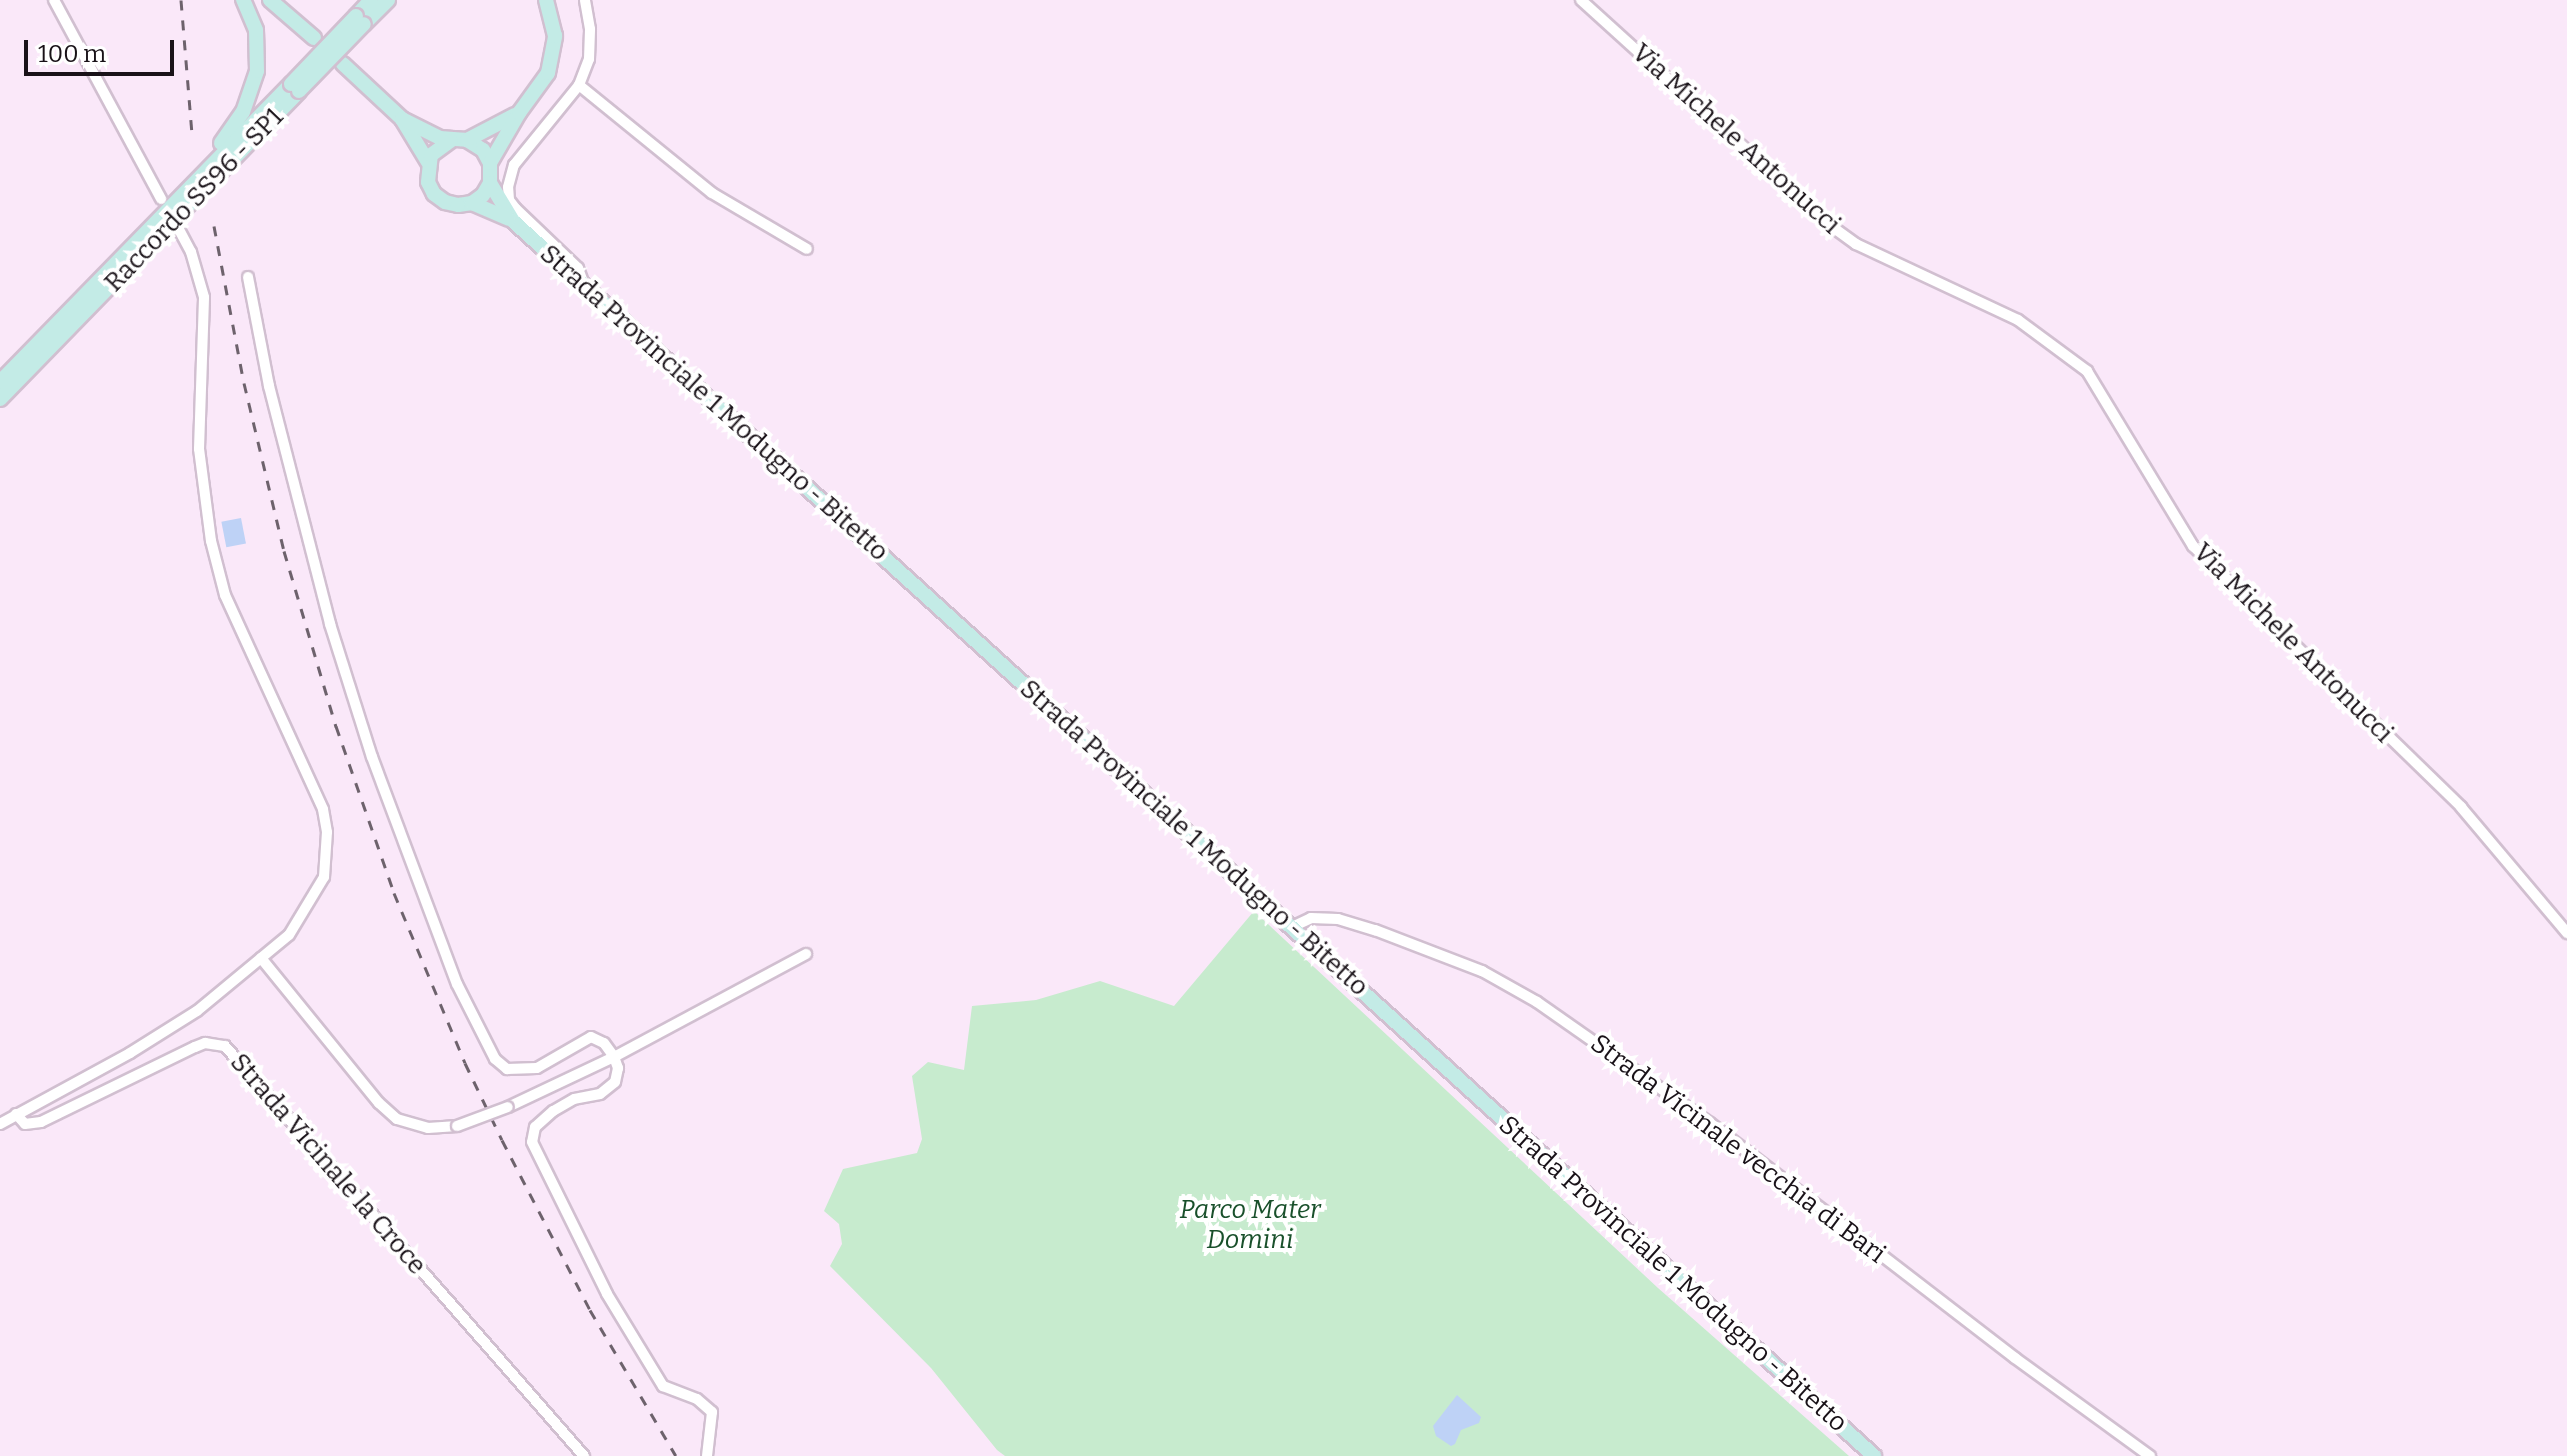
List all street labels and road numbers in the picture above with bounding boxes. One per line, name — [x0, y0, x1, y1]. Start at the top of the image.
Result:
street label: Via Michele Antonucci — [1625, 37, 1847, 241]
street label: Raccordo SS96 - SP1 — [98, 102, 290, 298]
street label: Strada Provinciale 1 Modugno - Bitetto — [534, 238, 894, 568]
street label: Via Michele Antonucci — [2187, 537, 2399, 749]
street label: Strada Provinciale 1 Modugno - Bitetto — [1014, 673, 1374, 1003]
street label: Strada Vicinale vecchia di Bari — [1585, 1028, 1891, 1270]
street label: Strada Vicinale la Croce — [224, 1047, 432, 1281]
street label: Strada Provinciale 1 Modugno - Bitetto — [1493, 1109, 1853, 1439]

